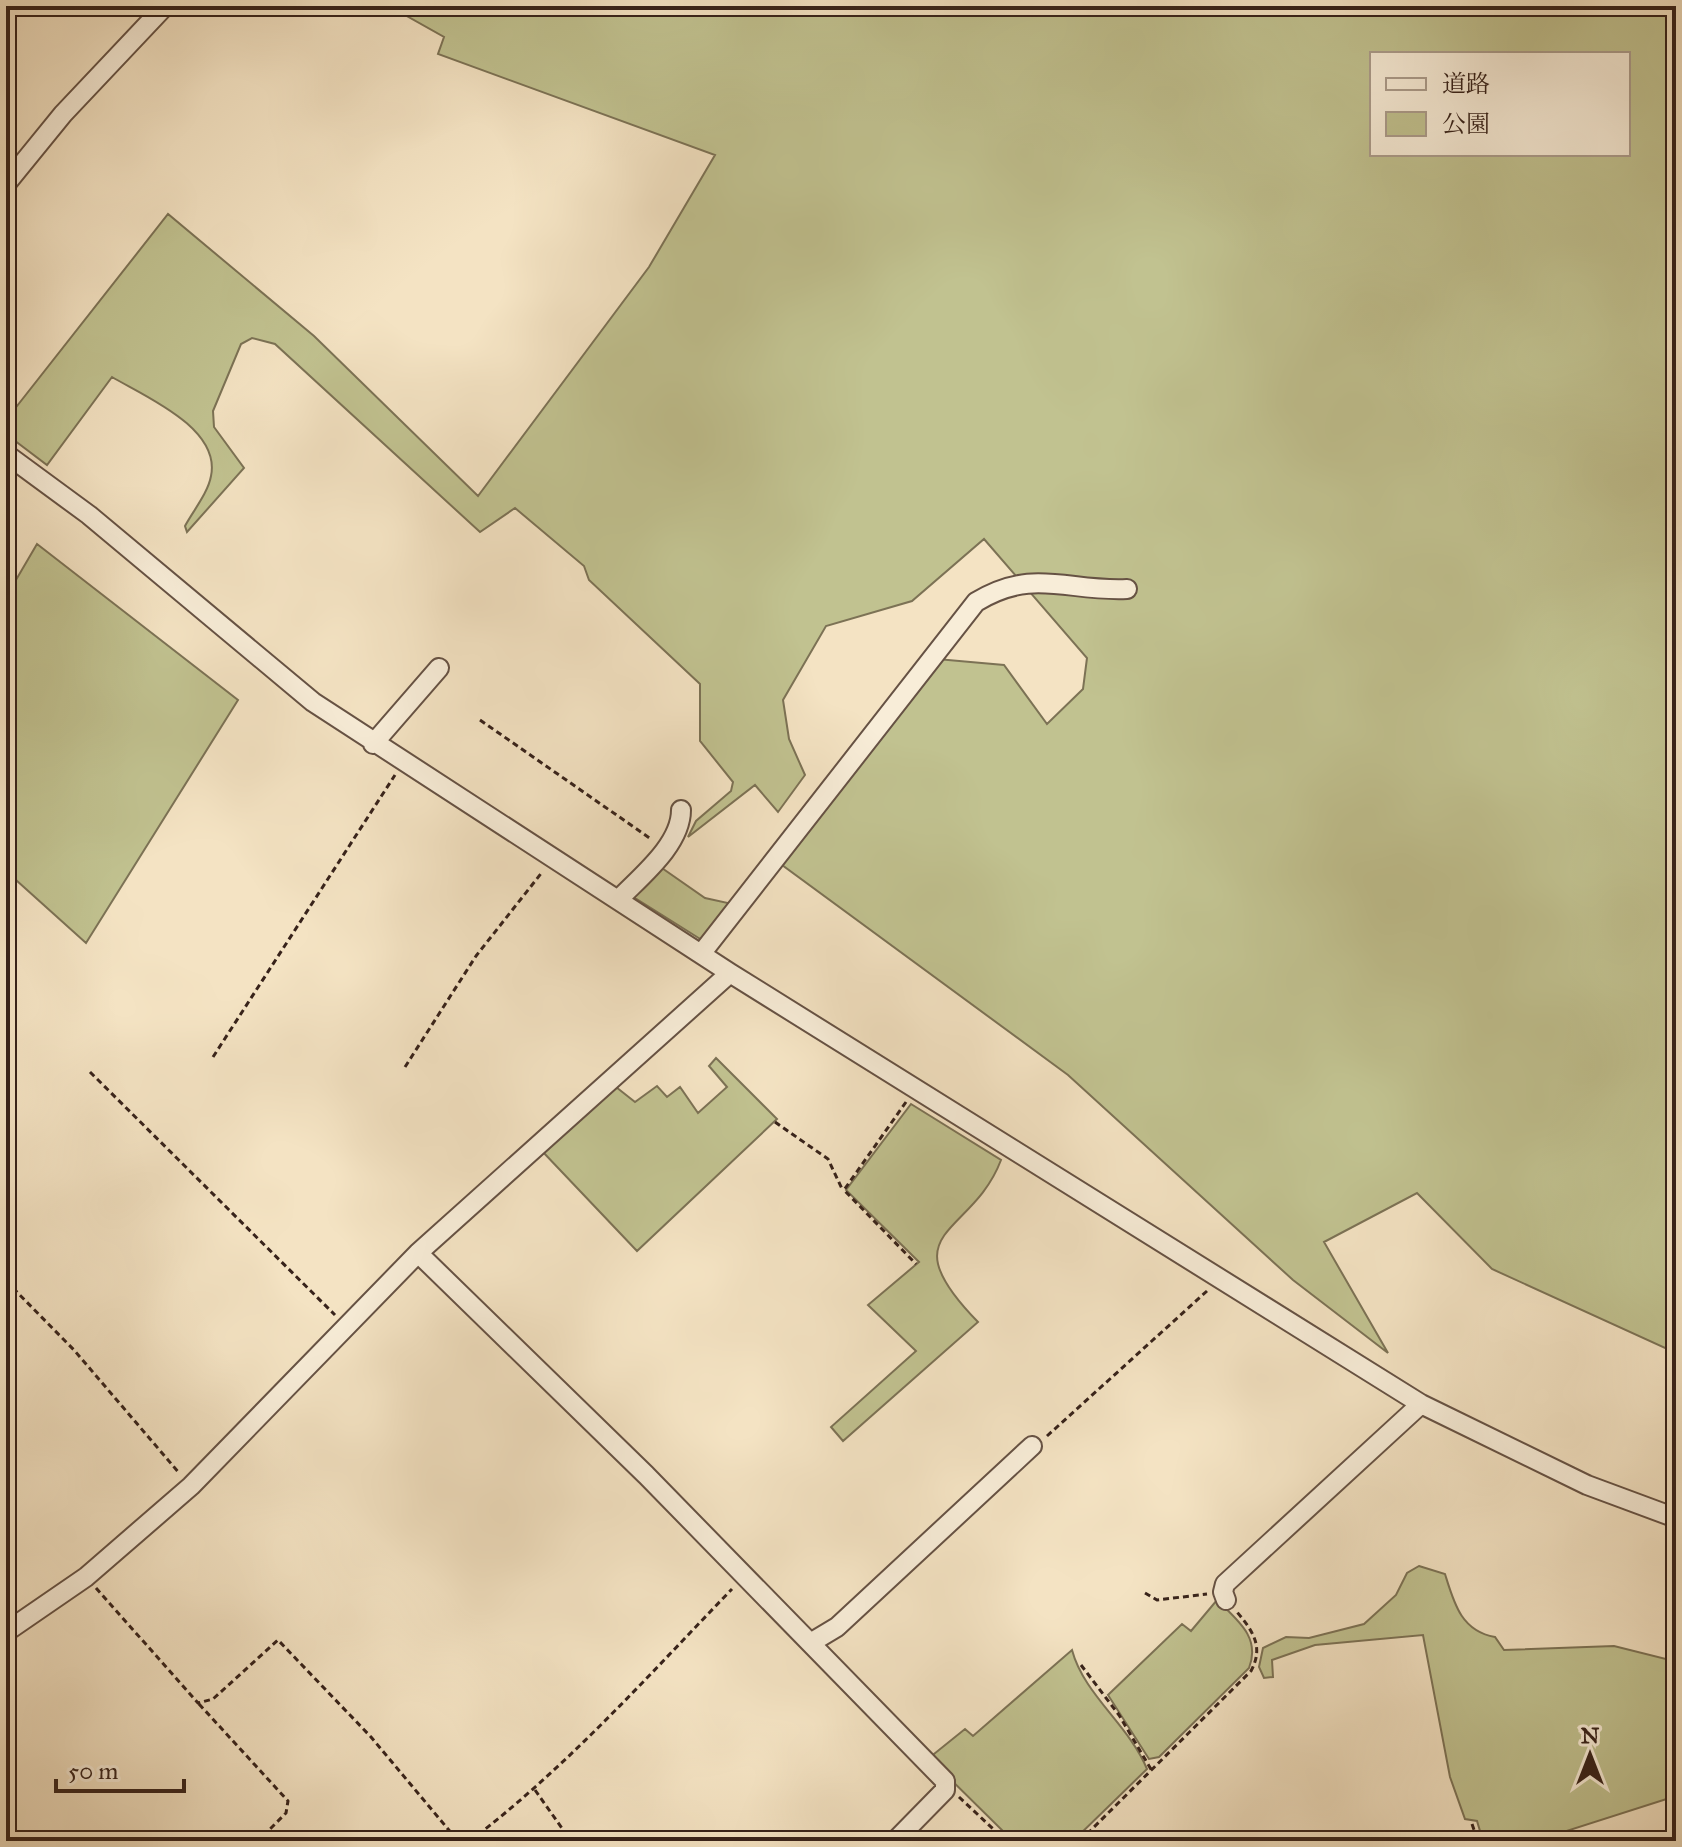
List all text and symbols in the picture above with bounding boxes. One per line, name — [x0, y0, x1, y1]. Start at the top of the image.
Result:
legend — [1370, 52, 1630, 156]
text: 道路 — [1442, 69, 1490, 99]
text: 公園 — [1442, 109, 1490, 139]
north arrow — [1550, 1715, 1630, 1795]
text: N — [1581, 1722, 1600, 1749]
scale bar — [56, 1743, 184, 1793]
text: 50 m — [68, 1756, 118, 1786]

